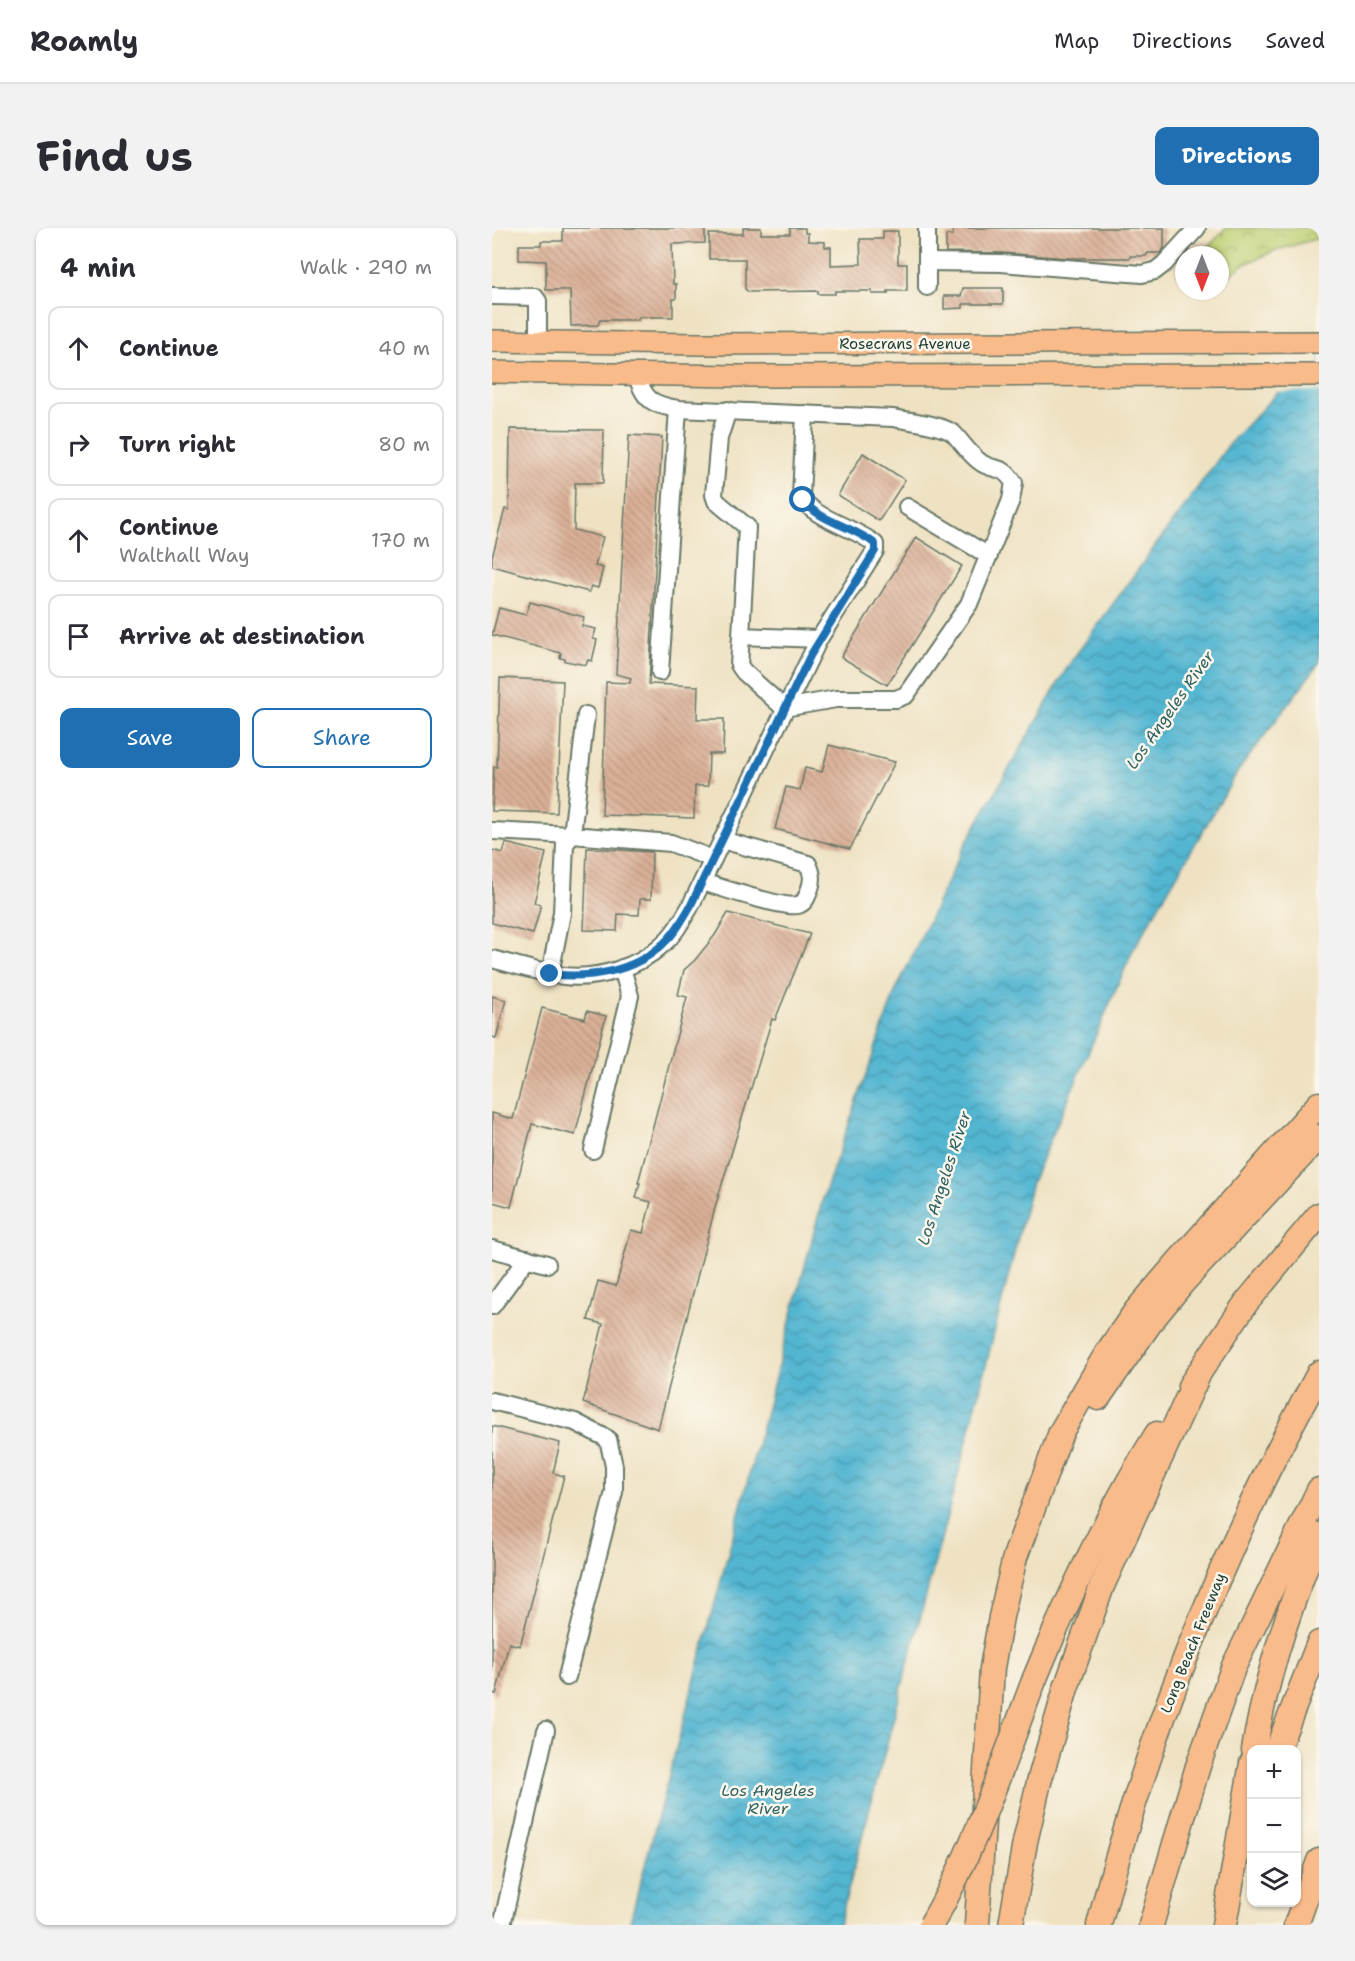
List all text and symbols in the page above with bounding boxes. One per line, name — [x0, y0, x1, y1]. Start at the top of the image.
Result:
text: Roamly — [30, 22, 138, 60]
text: Map — [1054, 27, 1099, 55]
text: Directions — [1132, 27, 1232, 55]
text: Saved — [1265, 27, 1325, 55]
button: Directions — [1155, 127, 1319, 185]
text: Find us — [36, 128, 193, 184]
north arrow — [1175, 246, 1229, 300]
text: 4 min — [60, 250, 136, 285]
text: Walk · 290 m — [300, 254, 432, 280]
icon: ahead — [62, 332, 95, 365]
text: Continue — [119, 334, 219, 363]
street label: Rosecrans Avenue — [839, 334, 971, 354]
text: 40 m — [378, 335, 430, 361]
icon: right — [62, 428, 95, 461]
text: Turn right — [119, 430, 236, 459]
text: 80 m — [378, 431, 430, 457]
route start — [789, 486, 815, 512]
text: Continue — [119, 513, 219, 542]
icon: ahead — [62, 524, 95, 557]
text: 170 m — [371, 527, 430, 553]
text: Walthall Way — [119, 542, 249, 568]
icon: arrive — [62, 620, 95, 653]
text: Arrive at destination — [119, 622, 365, 651]
water label: Los Angeles River — [1121, 646, 1219, 773]
button: Save — [60, 708, 240, 768]
button: Share — [252, 708, 432, 768]
route end — [536, 960, 562, 986]
water label: Los Angeles River — [912, 1108, 976, 1248]
street label: Long Beach Freeway — [1156, 1570, 1230, 1716]
map controls — [1247, 1745, 1301, 1907]
button: + — [1247, 1745, 1301, 1799]
water label: Los Angeles River — [721, 1780, 815, 1819]
button: − — [1247, 1799, 1301, 1853]
button: layers — [1247, 1853, 1301, 1907]

